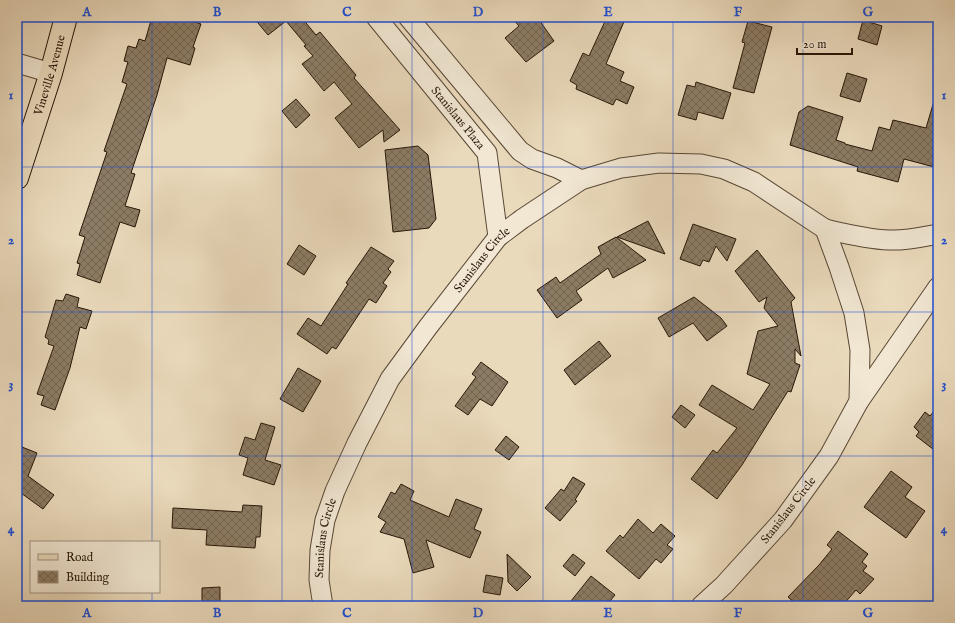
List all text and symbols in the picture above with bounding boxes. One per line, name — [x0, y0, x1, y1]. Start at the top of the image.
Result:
text: A — [82, 4, 93, 21]
text: B — [213, 4, 222, 21]
text: C — [342, 4, 352, 21]
text: D — [473, 4, 484, 21]
text: E — [603, 4, 613, 21]
text: F — [734, 4, 743, 21]
text: G — [863, 4, 874, 21]
scale bar — [797, 30, 852, 56]
street label: Vineville Avenue — [31, 33, 69, 118]
text: 20 m — [803, 37, 826, 52]
street label: Stanislaus Plaza — [428, 83, 488, 153]
text: 1 — [9, 87, 14, 104]
text: 1 — [942, 87, 947, 104]
street label: Stanislaus Circle — [451, 223, 513, 296]
text: 2 — [8, 232, 14, 249]
text: 2 — [941, 232, 947, 249]
text: 3 — [9, 376, 14, 393]
text: 3 — [942, 376, 947, 393]
street label: Stanislaus Circle — [758, 473, 819, 547]
street label: Stanislaus Circle — [312, 496, 340, 578]
text: 4 — [8, 521, 15, 538]
text: 4 — [941, 521, 948, 538]
legend — [30, 541, 160, 593]
text: Road — [66, 550, 94, 565]
text: Building — [66, 570, 110, 585]
text: A — [82, 605, 93, 622]
text: B — [213, 605, 222, 622]
text: C — [342, 605, 352, 622]
text: D — [473, 605, 484, 622]
text: E — [603, 605, 613, 622]
text: F — [734, 605, 743, 622]
text: G — [863, 605, 874, 622]

